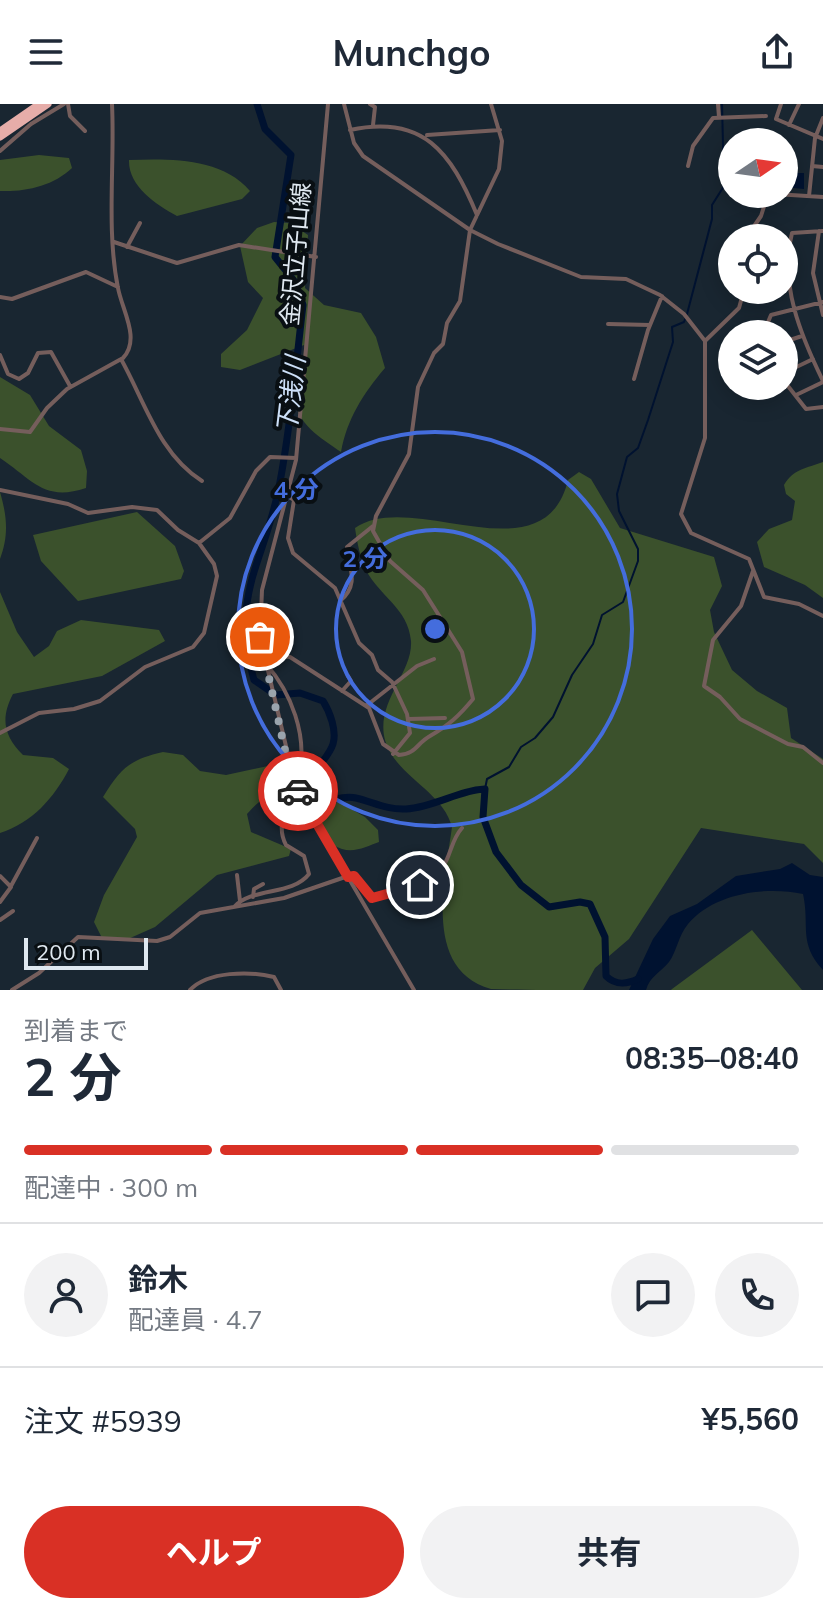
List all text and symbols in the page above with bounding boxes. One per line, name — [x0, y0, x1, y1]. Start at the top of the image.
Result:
icon: menu — [24, 30, 68, 74]
text: Munchgo — [332, 30, 491, 75]
icon: share — [755, 30, 799, 74]
north arrow — [718, 128, 798, 208]
map controls — [718, 128, 798, 400]
street label: 金沢立子山線 — [274, 181, 316, 327]
button: locate — [718, 224, 798, 304]
button: layers — [718, 320, 798, 400]
water label: 下浅川 — [269, 351, 312, 436]
text: 4 分 — [274, 474, 318, 504]
text: 2 分 — [343, 543, 387, 573]
pin — [226, 603, 294, 671]
icon: bag — [238, 615, 282, 659]
centre of rings — [421, 615, 449, 643]
courier — [258, 751, 338, 831]
icon: car — [276, 769, 320, 813]
pin — [386, 851, 454, 919]
icon: home — [398, 863, 442, 907]
scale bar — [24, 934, 148, 970]
text: 200 m — [36, 938, 101, 966]
text: 到着まで — [24, 1014, 128, 1047]
text: 08:35–08:40 — [625, 1039, 799, 1077]
text: 2 分 — [24, 1044, 121, 1109]
text: 配達中 · 300 m — [24, 1171, 198, 1204]
button: person — [24, 1253, 108, 1337]
button: chat — [611, 1253, 695, 1337]
button: phone — [715, 1253, 799, 1337]
text: 鈴木 — [128, 1260, 188, 1298]
text: 配達員 · 4.7 — [128, 1303, 263, 1336]
text: ¥5,560 — [702, 1400, 799, 1438]
text: 注文 #5939 — [24, 1402, 182, 1440]
button: ヘルプ — [24, 1506, 404, 1598]
button: 共有 — [420, 1506, 799, 1598]

